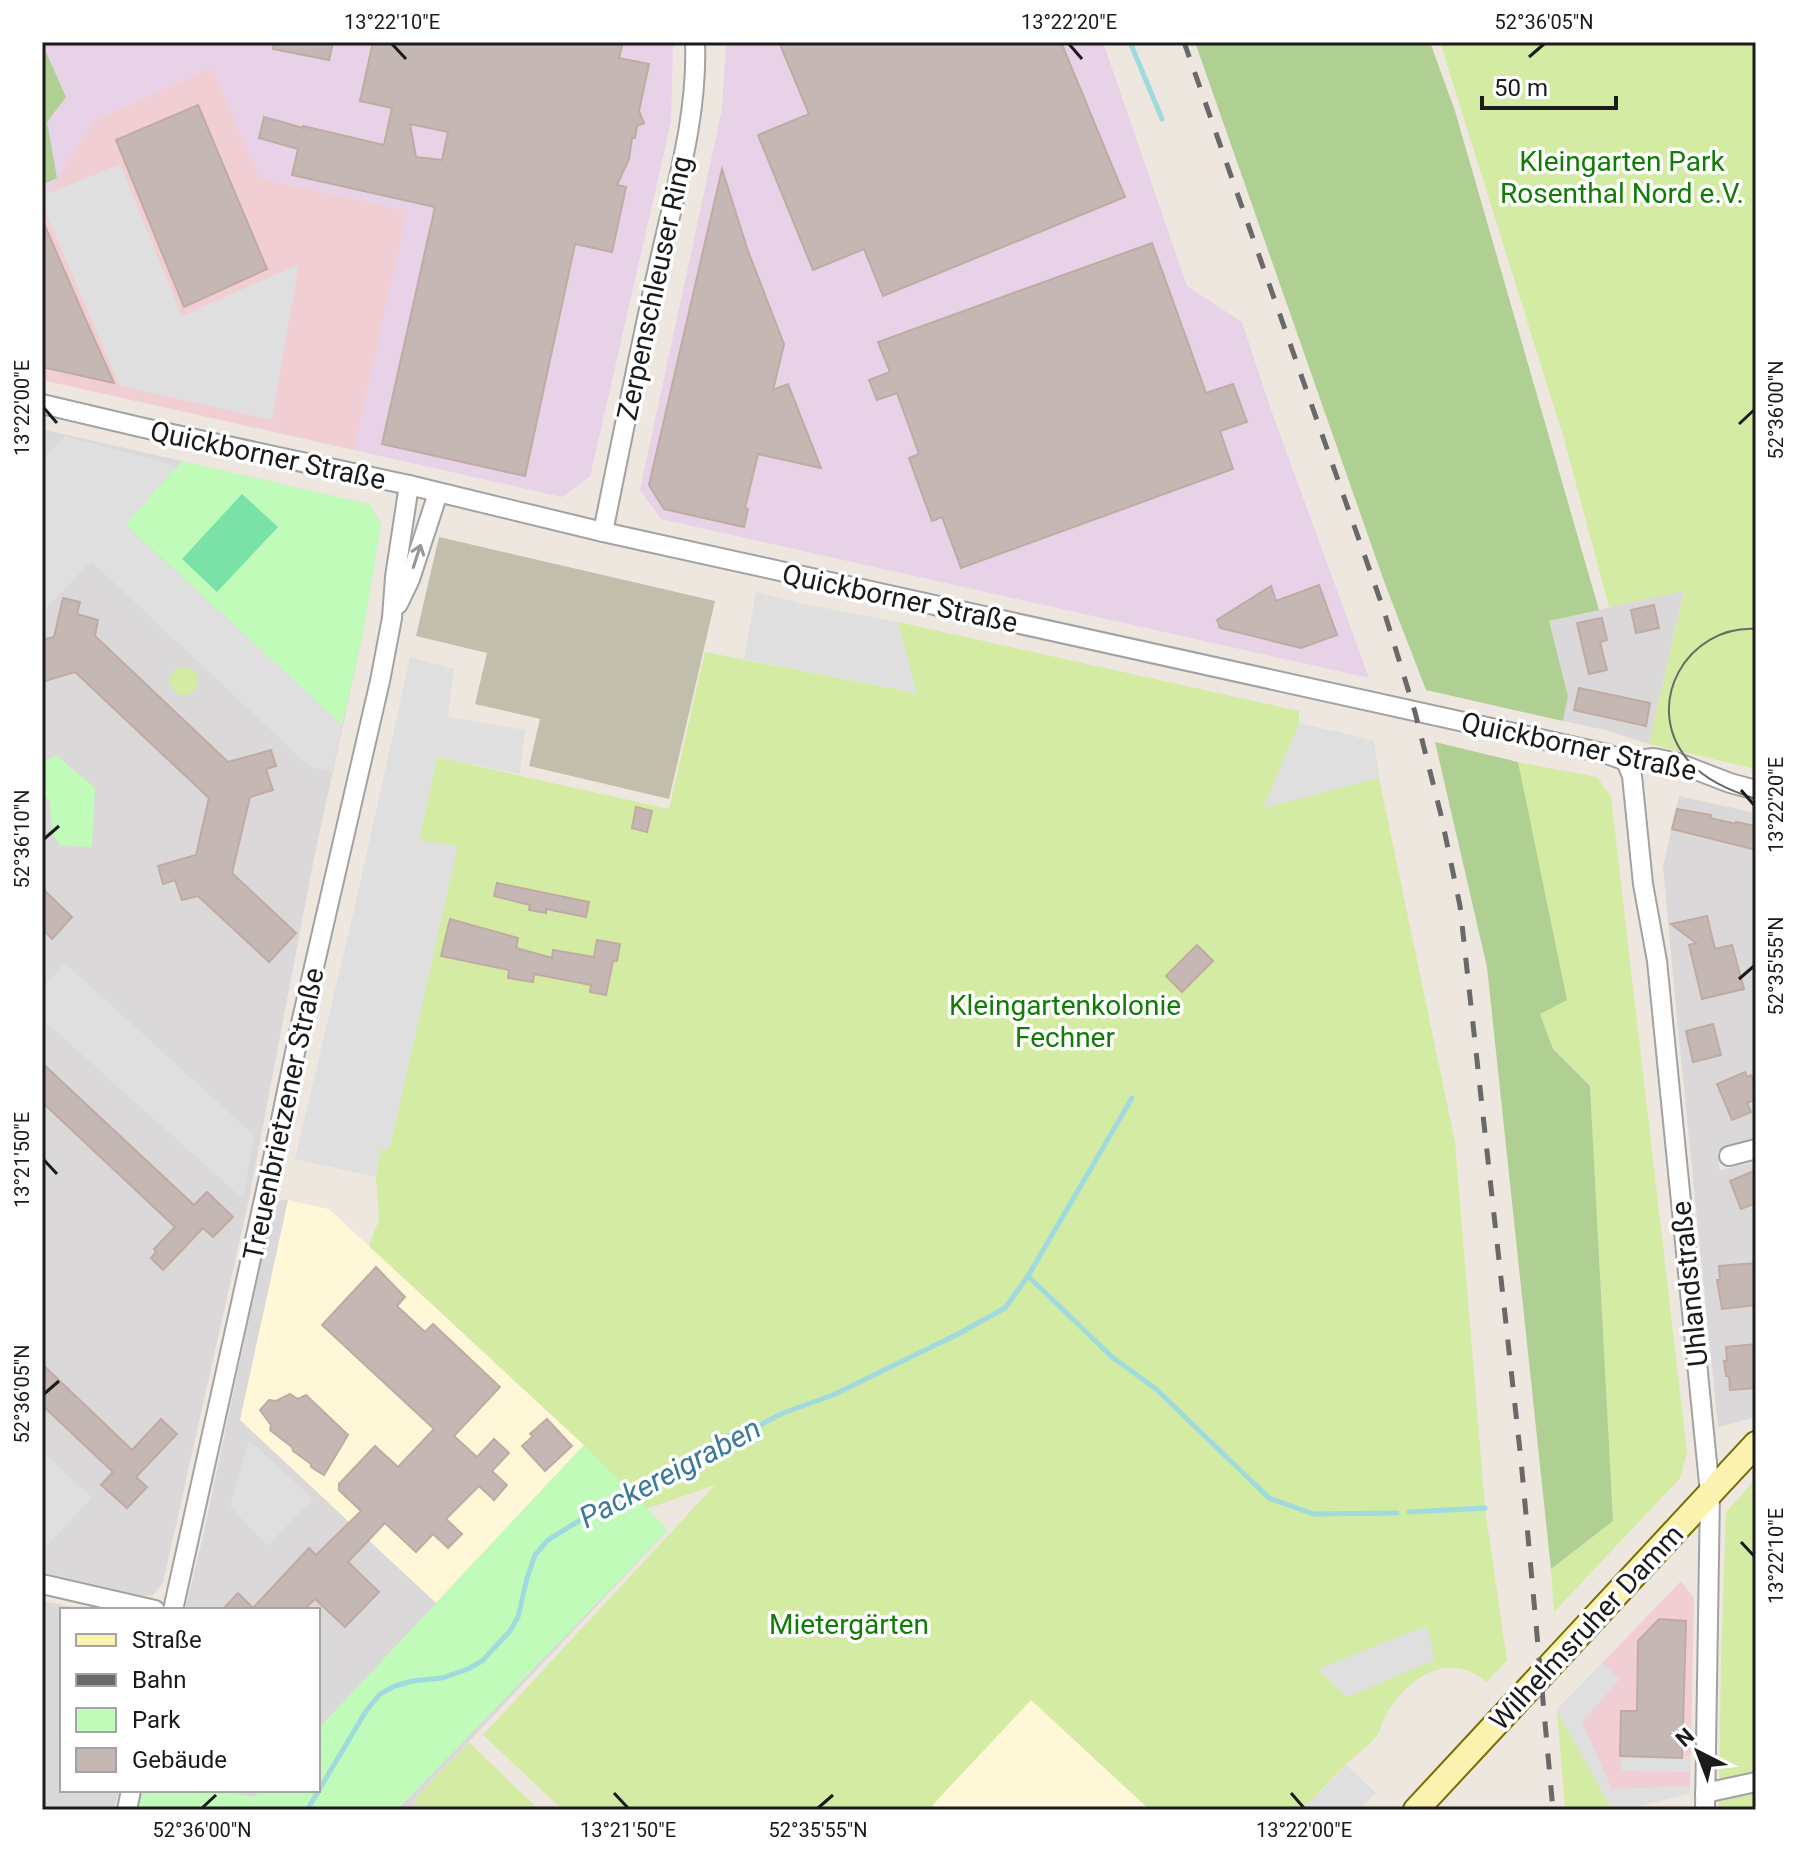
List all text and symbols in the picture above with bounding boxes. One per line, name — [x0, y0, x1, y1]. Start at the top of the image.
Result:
text: 13°22'10"E — [344, 10, 440, 34]
text: 13°22'20"E — [1021, 10, 1117, 34]
text: 52°36'05"N — [1494, 10, 1594, 34]
scale bar — [1482, 60, 1616, 110]
text: 50 m — [1494, 74, 1548, 102]
park label: Kleingarten Park Rosenthal Nord e.V. — [1500, 145, 1744, 210]
street label: Zerpenschleuser Ring — [610, 153, 699, 423]
text: 13°22'00"E — [10, 360, 34, 456]
text: 52°36'00"N — [1764, 360, 1788, 460]
street label: Quickborner Straße — [147, 414, 389, 497]
one-way arrow — [411, 544, 426, 569]
street label: Quickborner Straße — [779, 557, 1021, 640]
street label: Quickborner Straße — [1458, 705, 1700, 788]
text: 13°22'20"E — [1764, 757, 1788, 853]
text: 52°36'10"N — [10, 789, 34, 889]
text: 52°35'55"N — [1764, 916, 1788, 1016]
street label: Treuenbrietzener Straße — [236, 965, 331, 1263]
park label: Kleingartenkolonie Fechner — [949, 989, 1181, 1054]
text: 13°21'50"E — [10, 1112, 34, 1208]
street label: Uhlandstraße — [1664, 1200, 1715, 1368]
text: 52°36'05"N — [10, 1344, 34, 1444]
water label: Packereigraben — [573, 1410, 767, 1535]
text: 13°22'10"E — [1764, 1508, 1788, 1604]
street label: Wilhelmsruher Damm — [1483, 1518, 1690, 1737]
legend — [60, 1608, 320, 1792]
park label: Mietergärten — [769, 1608, 929, 1641]
text: Straße — [132, 1626, 202, 1654]
text: Bahn — [132, 1666, 186, 1694]
text: Park — [132, 1706, 181, 1734]
north arrow — [1658, 1712, 1738, 1792]
text: N — [1671, 1723, 1699, 1752]
text: Gebäude — [132, 1746, 227, 1774]
text: 52°36'00"N — [152, 1818, 252, 1842]
text: 13°21'50"E — [580, 1818, 676, 1842]
text: 52°35'55"N — [768, 1818, 868, 1842]
text: 13°22'00"E — [1256, 1818, 1352, 1842]

